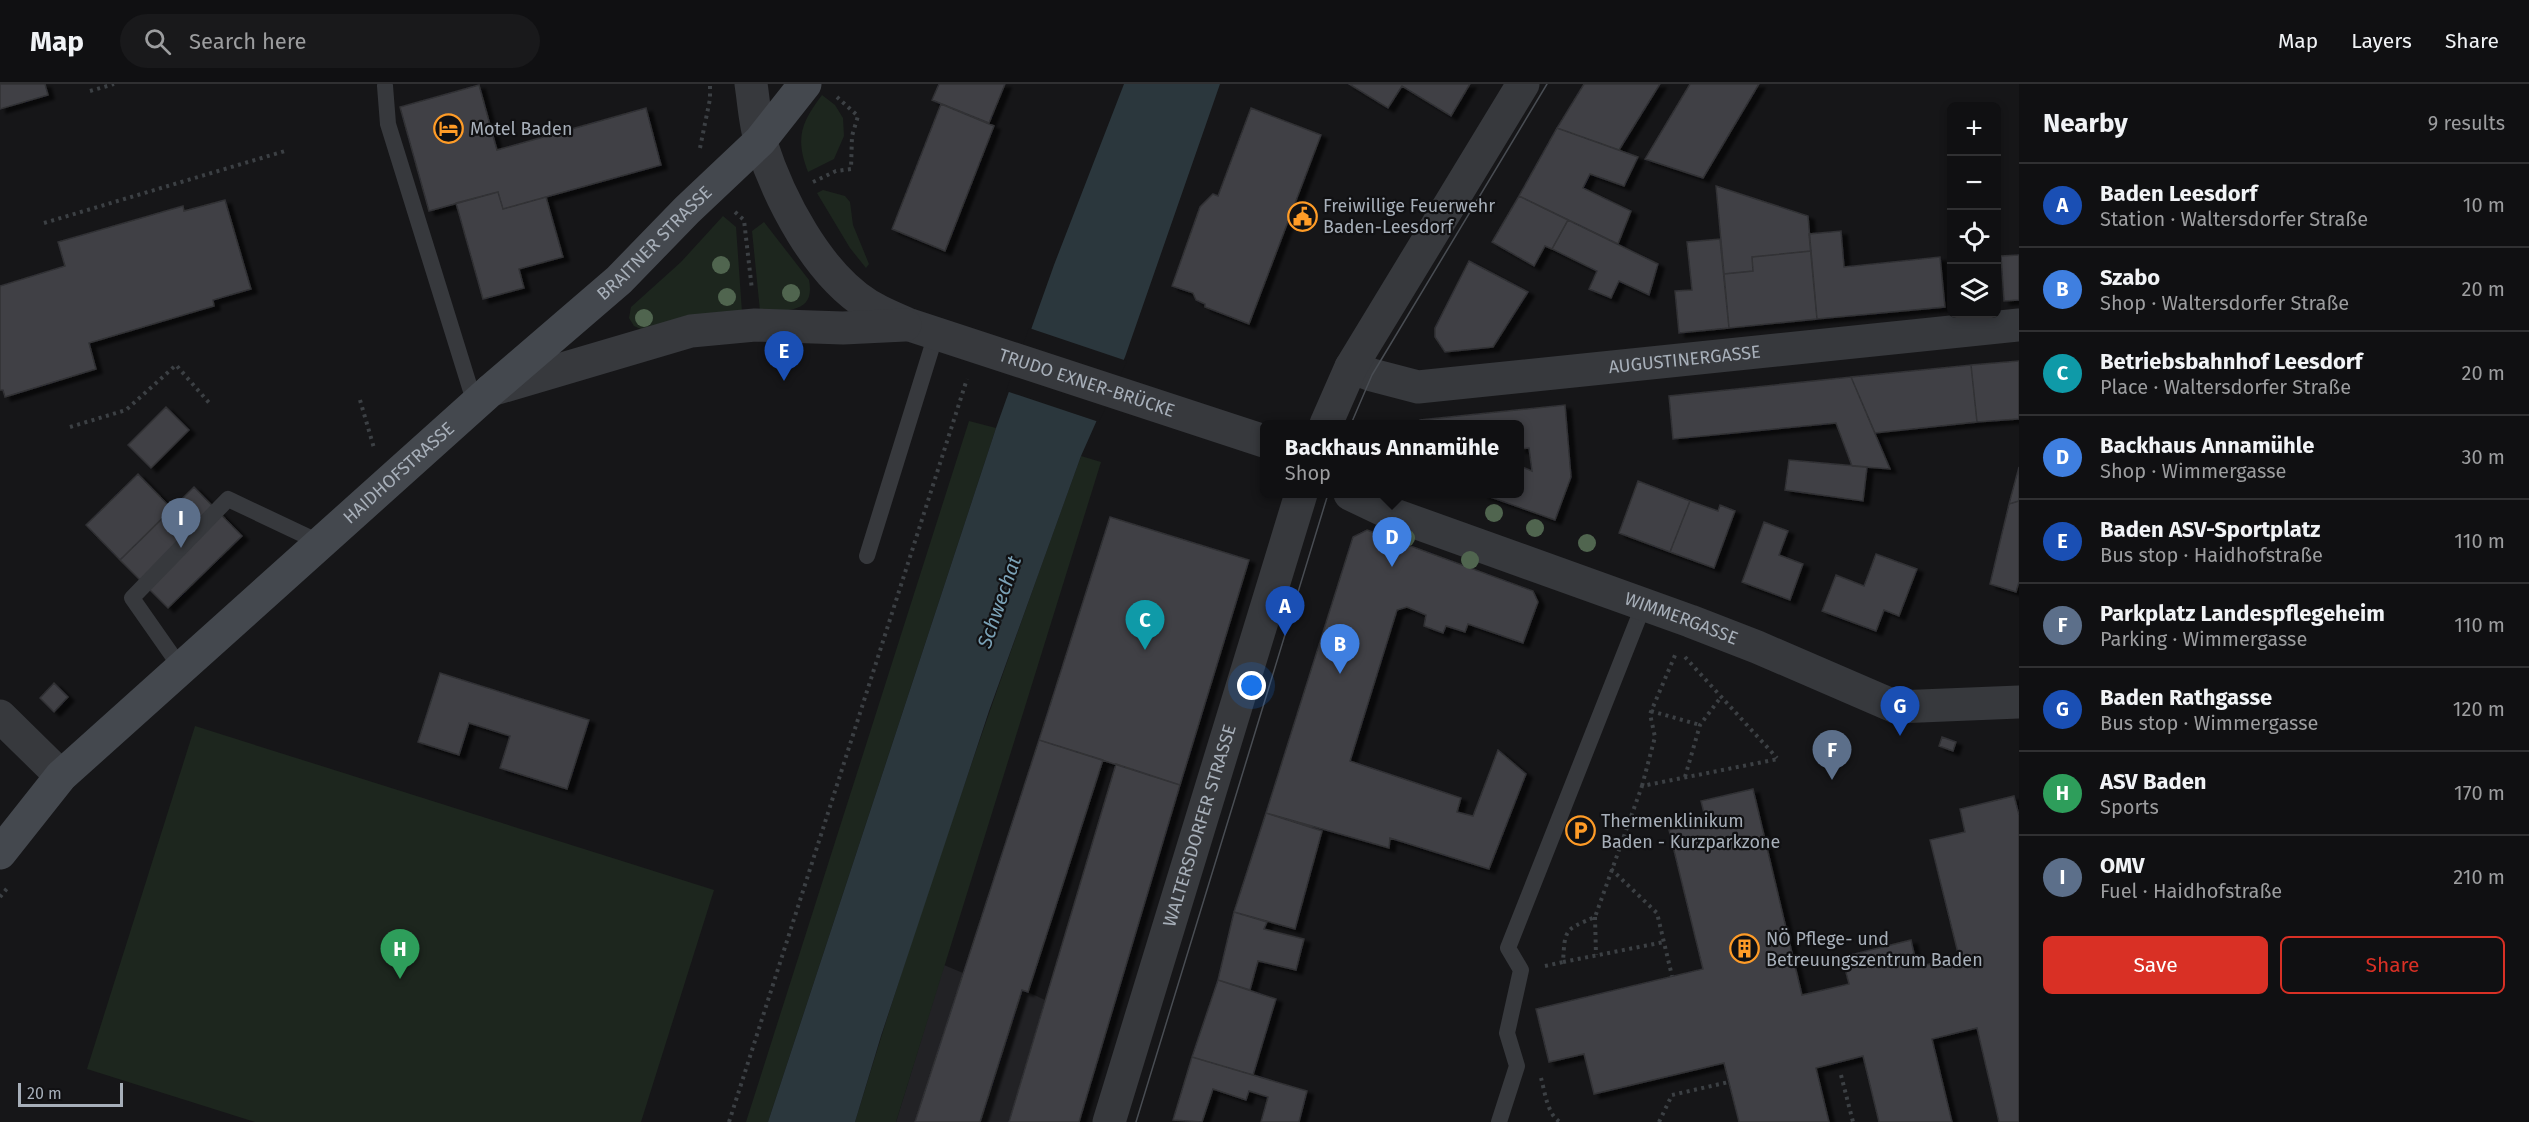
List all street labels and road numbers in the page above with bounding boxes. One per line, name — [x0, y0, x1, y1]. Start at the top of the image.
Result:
street label: BRAITNER STRASSE — [592, 181, 717, 305]
street label: AUGUSTINERGASSE — [1608, 341, 1762, 378]
street label: TRUDO EXNER-BRÜCKE — [996, 344, 1178, 422]
street label: HAIDHOFSTRASSE — [339, 417, 459, 528]
street label: WIMMERGASSE — [1622, 587, 1741, 650]
street label: WALTERSDORFER STRASSE — [1158, 722, 1241, 929]

